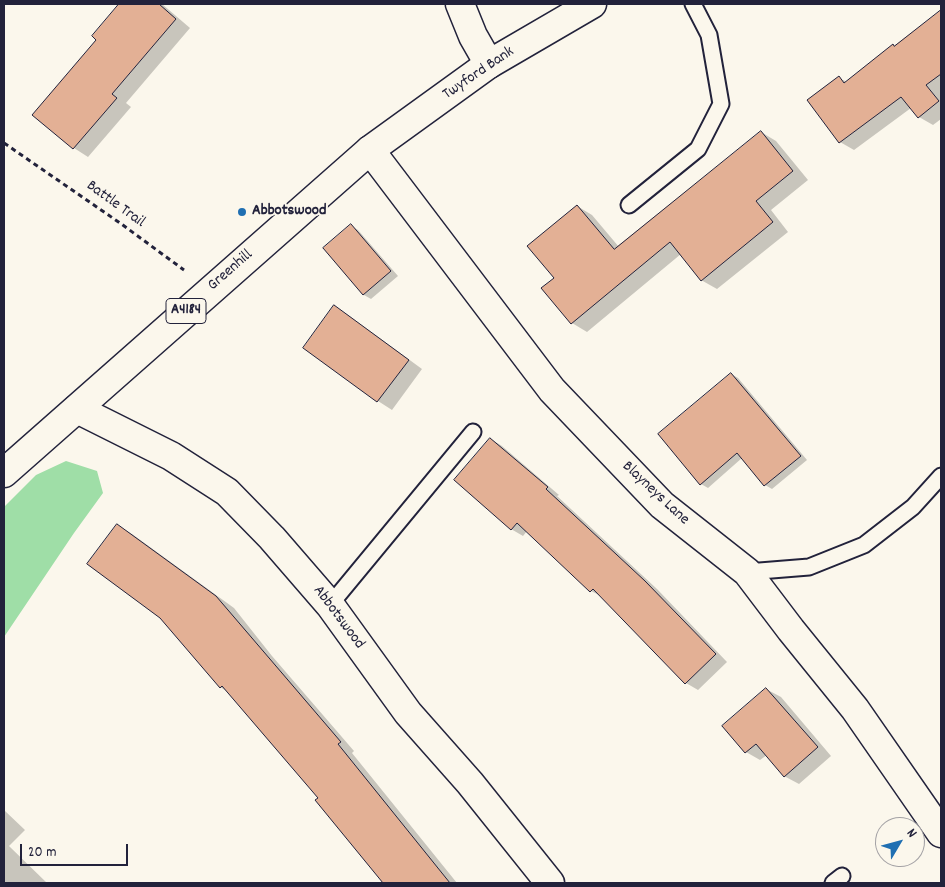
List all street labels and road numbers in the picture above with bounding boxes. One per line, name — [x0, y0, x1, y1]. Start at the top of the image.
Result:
street label: Twyford Bank — [440, 43, 518, 105]
street label: Battle Trail — [82, 177, 148, 233]
street label: Greenhill — [205, 246, 257, 296]
road number: A4184 — [166, 298, 206, 324]
street label: Blayneys Lane — [617, 458, 693, 530]
street label: Abbotswood — [308, 583, 368, 653]

